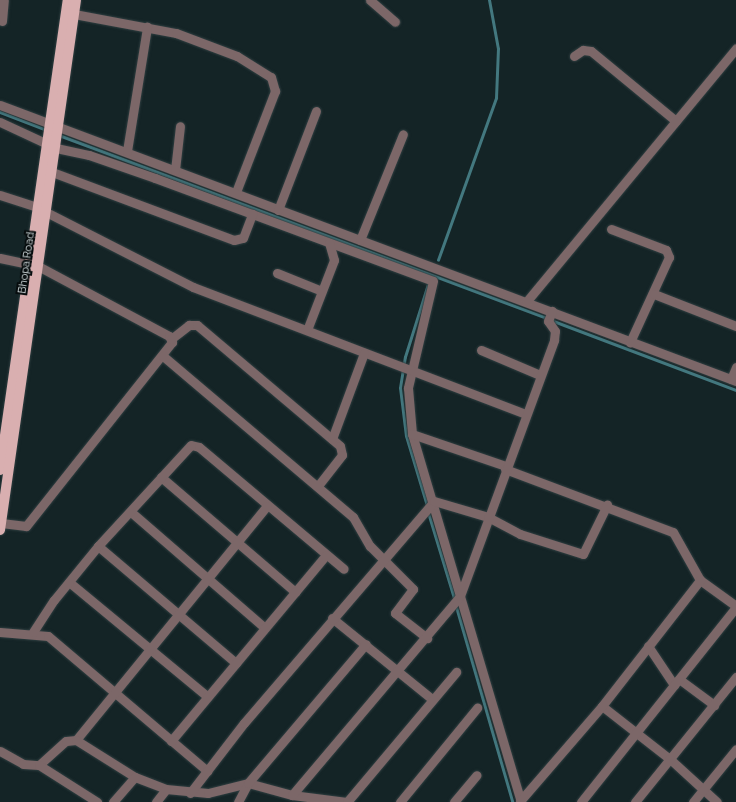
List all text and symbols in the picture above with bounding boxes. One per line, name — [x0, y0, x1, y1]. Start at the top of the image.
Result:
street label: Bhopa Road — [16, 231, 38, 295]

